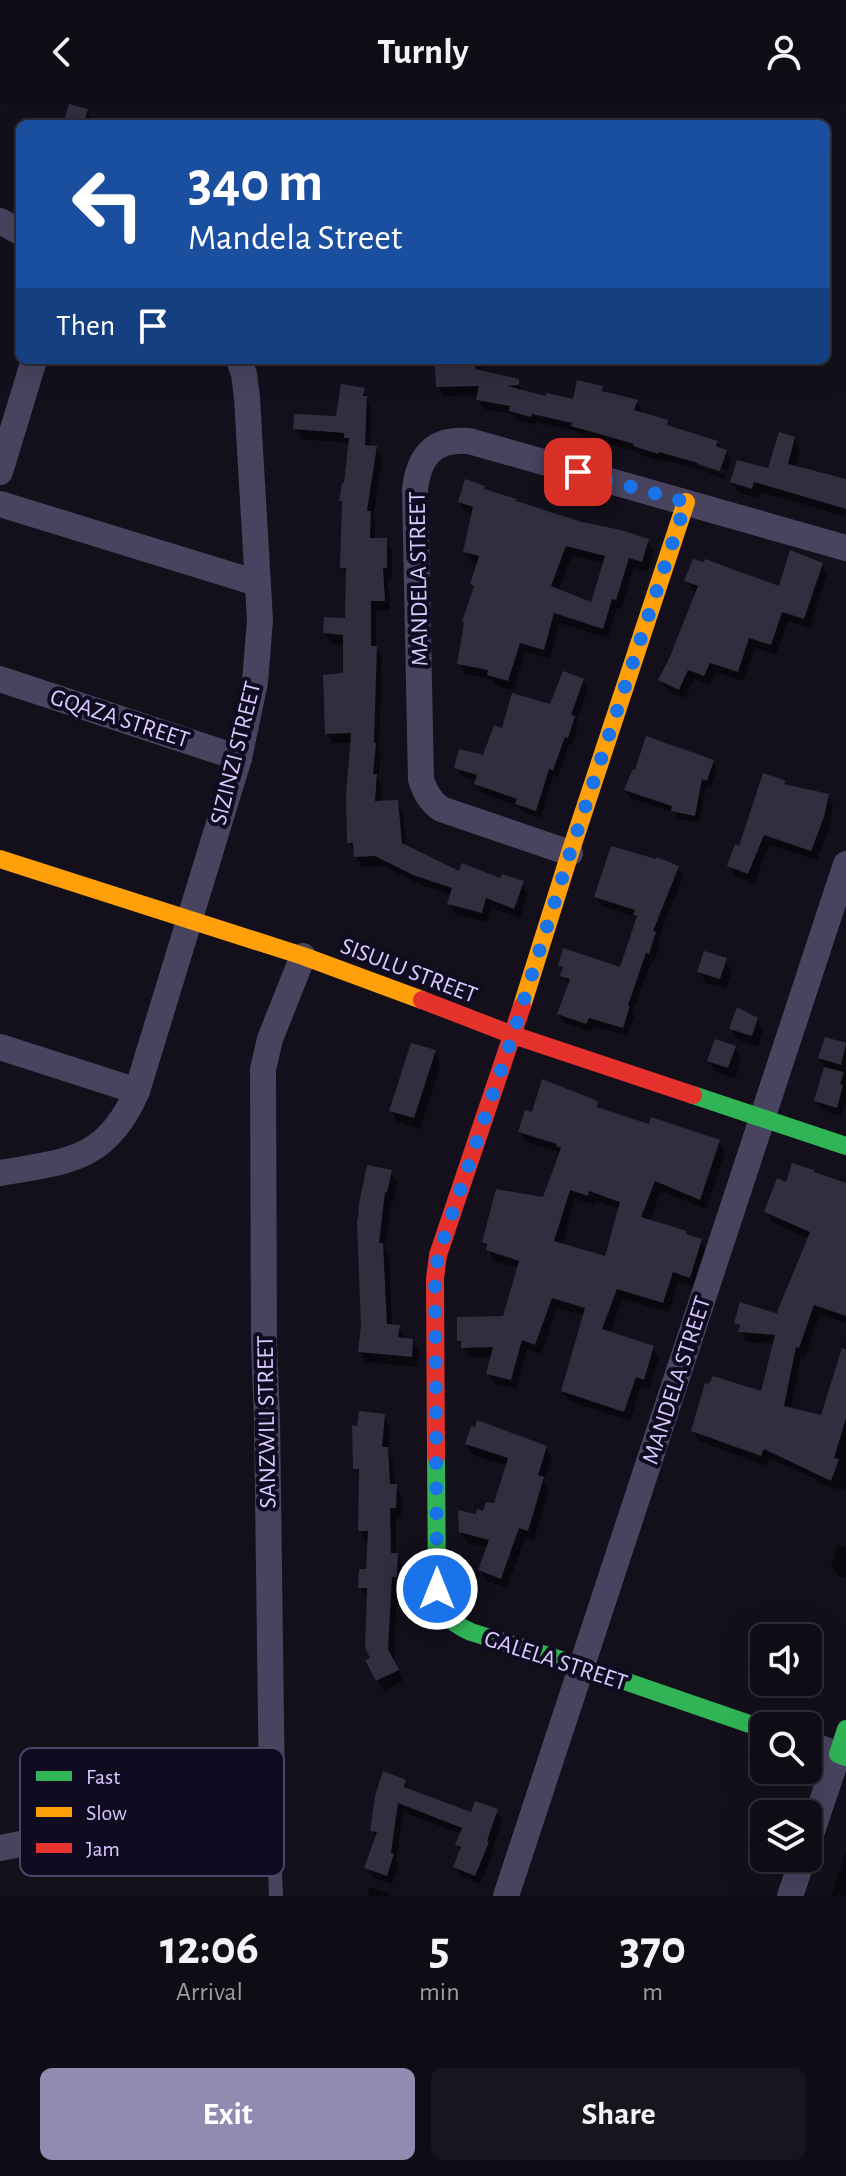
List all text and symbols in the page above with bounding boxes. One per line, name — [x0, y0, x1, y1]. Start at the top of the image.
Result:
icon: back — [40, 30, 84, 74]
icon: person — [762, 30, 806, 74]
text: Turnly — [377, 34, 469, 70]
icon: left — [56, 152, 160, 256]
text: 340 m — [188, 155, 323, 211]
text: Mandela Street — [188, 220, 402, 256]
icon: arrive — [131, 304, 175, 348]
text: Then — [56, 311, 115, 341]
pin — [544, 438, 612, 506]
icon: arrive — [556, 450, 600, 494]
street label: MANDELA STREET — [405, 491, 433, 667]
street label: SIZINZI STREET — [207, 679, 265, 828]
street label: GQAZA STREET — [47, 685, 192, 753]
street label: SISULU STREET — [337, 934, 480, 1008]
street label: MANDELA STREET — [638, 1293, 715, 1467]
street label: SANZWILI STREET — [253, 1335, 281, 1509]
position arrow — [395, 1547, 479, 1631]
map controls — [750, 1624, 822, 1872]
button: sound — [750, 1624, 822, 1696]
street label: GALELA STREET — [481, 1627, 630, 1695]
button: search — [750, 1712, 822, 1784]
legend — [20, 1748, 284, 1876]
text: Fast — [86, 1766, 120, 1788]
button: layers — [750, 1800, 822, 1872]
text: Slow — [86, 1802, 127, 1824]
text: Jam — [86, 1838, 120, 1860]
text: 12:06 — [160, 1925, 259, 1973]
text: 5 — [429, 1925, 450, 1973]
text: 370 — [620, 1925, 686, 1973]
text: Arrival — [176, 1979, 243, 2005]
text: min — [419, 1979, 460, 2005]
text: m — [642, 1979, 663, 2005]
button: Exit — [40, 2068, 415, 2160]
button: Share — [431, 2068, 806, 2160]

